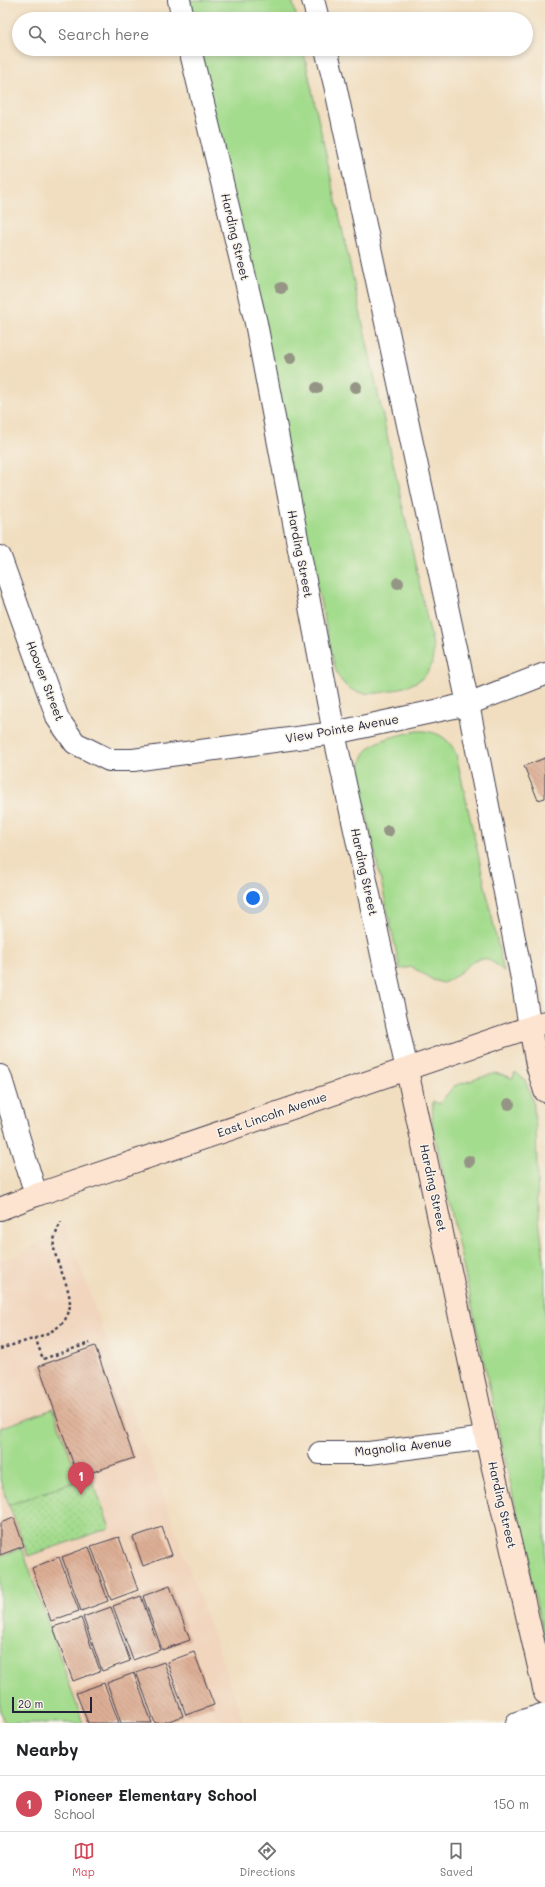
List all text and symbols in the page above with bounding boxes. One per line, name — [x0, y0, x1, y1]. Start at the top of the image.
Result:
search box — [12, 12, 533, 56]
icon: search — [26, 23, 48, 45]
text: Search here — [58, 24, 149, 44]
street label: Harding Street — [218, 192, 254, 282]
street label: Harding Street — [285, 509, 317, 599]
street label: Hoover Street — [23, 638, 69, 723]
street label: View Pointe Avenue — [284, 710, 400, 746]
street label: Harding Street — [348, 827, 382, 917]
your location — [243, 888, 263, 908]
street label: East Lincoln Avenue — [215, 1088, 329, 1140]
street label: Harding Street — [417, 1143, 451, 1233]
street label: Magnolia Avenue — [354, 1433, 452, 1459]
street label: Harding Street — [485, 1460, 521, 1550]
pin: 1 — [68, 1462, 94, 1495]
scale bar — [12, 1695, 92, 1714]
text: 20 m — [18, 1696, 43, 1711]
text: Nearby — [16, 1738, 78, 1760]
text: Pioneer Elementary School — [54, 1785, 257, 1805]
text: 1 — [26, 1795, 32, 1812]
text: 150 m — [493, 1795, 529, 1812]
text: School — [54, 1805, 95, 1822]
tab: Map — [72, 1840, 95, 1879]
tab: Directions — [239, 1840, 295, 1879]
tab: Saved — [440, 1840, 473, 1879]

